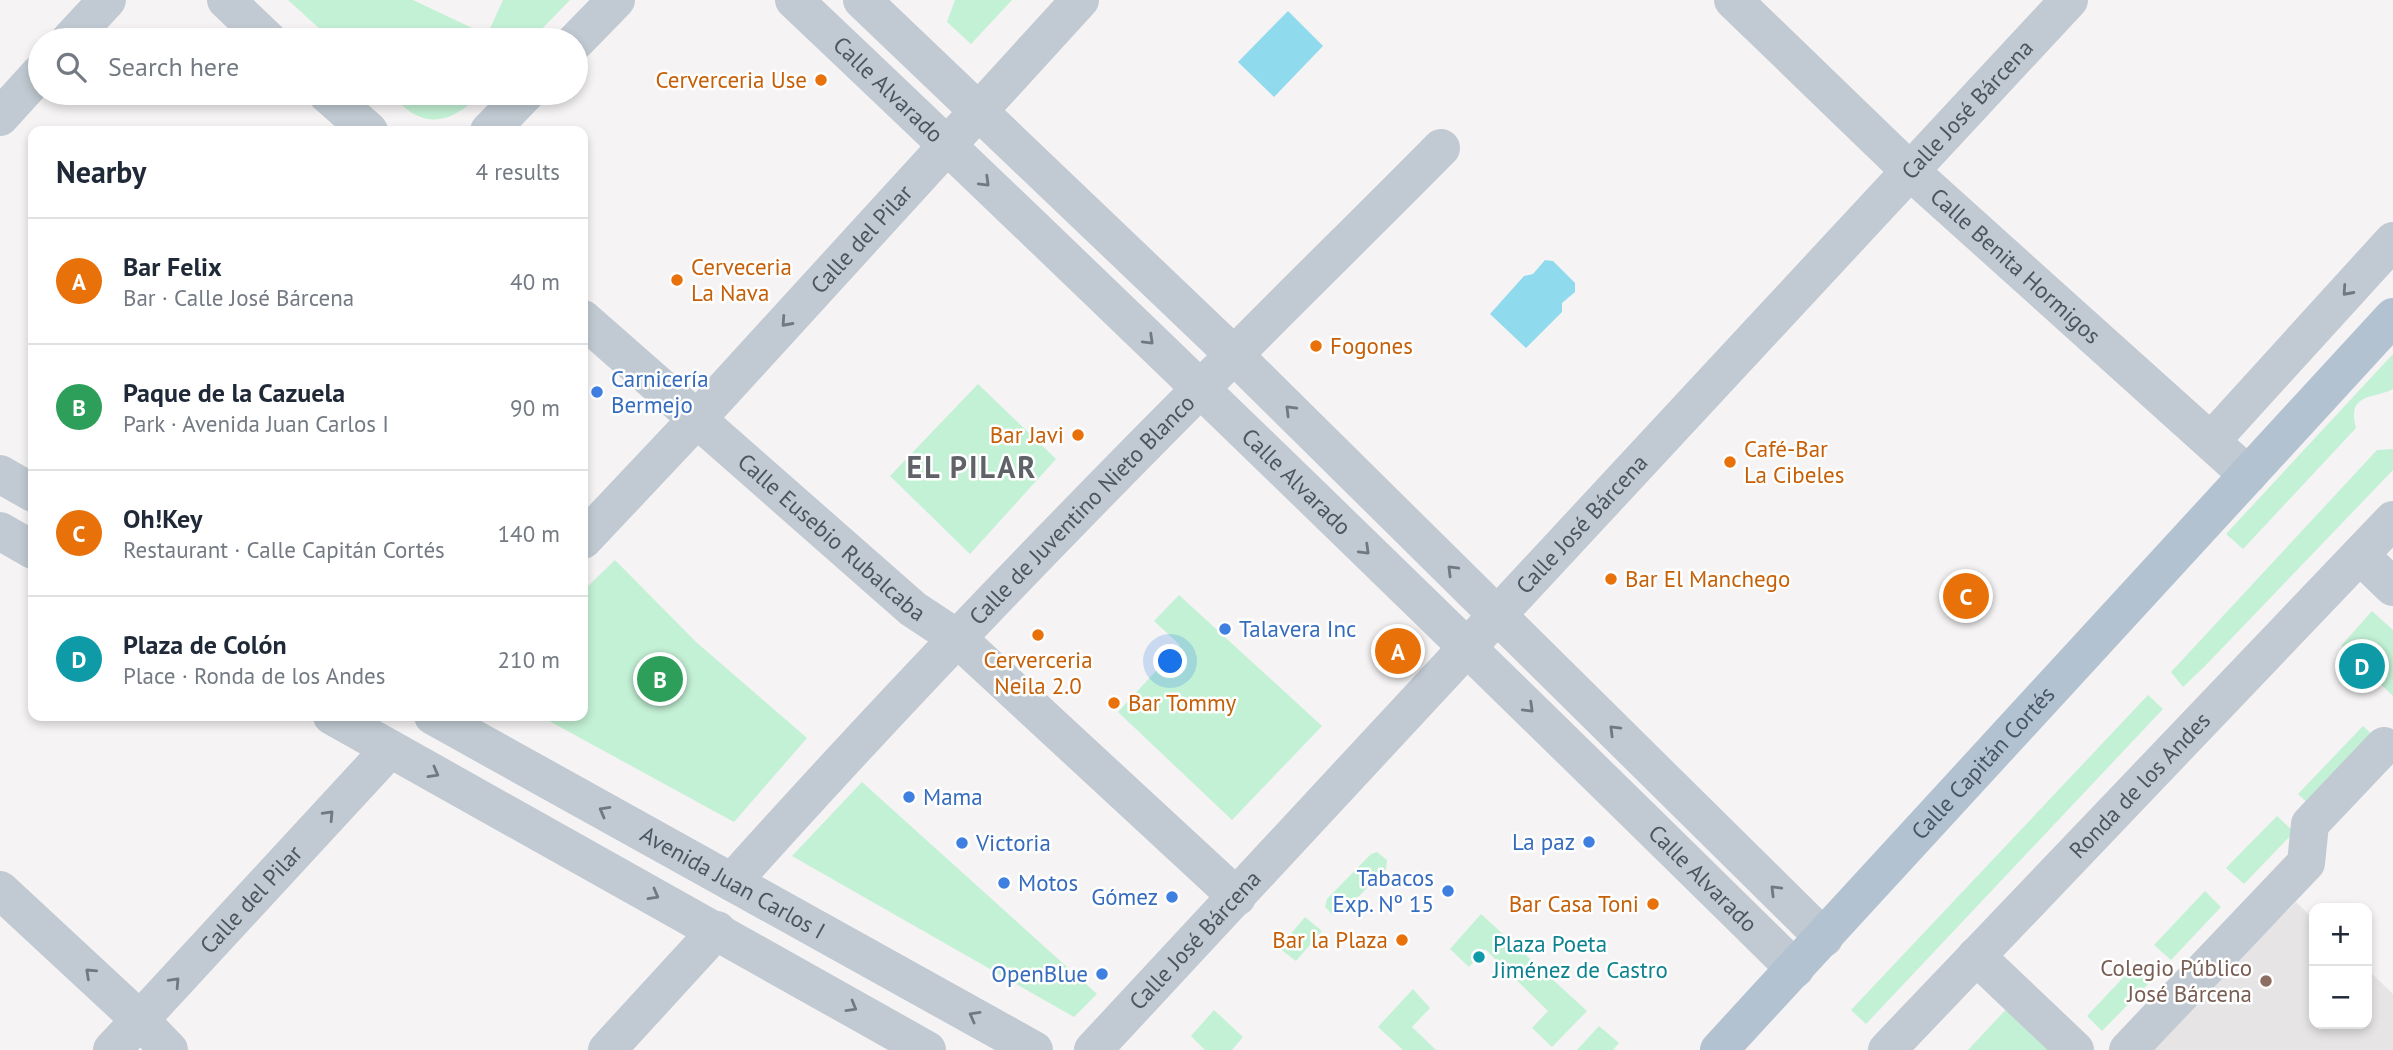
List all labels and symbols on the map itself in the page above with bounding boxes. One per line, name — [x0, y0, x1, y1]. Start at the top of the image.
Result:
street label: Calle Alvarado — [827, 30, 950, 148]
street label: Calle José Bárcena — [1895, 33, 2039, 185]
place label: Cerverceria Use — [655, 65, 807, 94]
marker: Cerverceria Use — [813, 72, 829, 88]
one-way arrow — [977, 174, 990, 187]
street label: Calle del Pilar — [804, 178, 918, 299]
street label: Calle Benita Hormigos — [1924, 181, 2107, 350]
place label: Cerveceria La Nava — [691, 252, 792, 307]
marker: Cerveceria La Nava — [669, 272, 685, 288]
one-way arrow — [2343, 283, 2355, 296]
one-way arrow — [781, 314, 794, 327]
place label: Fogones — [1330, 331, 1413, 360]
one-way arrow — [1141, 332, 1154, 345]
marker: Fogones — [1308, 338, 1324, 354]
place label: Carnicería Bermejo — [611, 364, 709, 419]
marker: Carnicería Bermejo — [589, 384, 605, 400]
street label: Calle de Juventino Nieto Blanco — [963, 388, 1200, 631]
one-way arrow — [1285, 406, 1298, 419]
place label: Bar Javi — [990, 420, 1064, 449]
street label: Calle Alvarado — [1236, 422, 1358, 541]
marker: Bar Javi — [1070, 427, 1086, 443]
place label: Café-Bar La Cibeles — [1744, 434, 1844, 489]
street label: Calle Eusebio Rubalcaba — [732, 447, 931, 627]
district label: EL PILAR — [907, 447, 1037, 486]
street label: Calle José Bárcena — [1509, 448, 1653, 600]
marker: Café-Bar La Cibeles — [1722, 454, 1738, 470]
one-way arrow — [1357, 541, 1370, 554]
place label: Bar El Manchego — [1625, 564, 1790, 593]
one-way arrow — [1448, 566, 1460, 578]
pin: C — [1943, 570, 1989, 622]
marker: Bar El Manchego — [1603, 571, 1619, 587]
place label: Talavera Inc — [1239, 614, 1356, 643]
marker: Talavera Inc — [1217, 621, 1233, 637]
pin: A — [1375, 625, 1421, 677]
marker: Cerverceria Neila 2.0 — [1030, 627, 1046, 643]
pin: D — [2339, 640, 2385, 692]
your location — [1153, 644, 1187, 678]
place label: Cerverceria Neila 2.0 — [983, 645, 1093, 700]
pin: B — [637, 653, 683, 705]
street label: Calle Capitán Cortés — [1905, 680, 2060, 845]
place label: Bar Tommy — [1128, 688, 1237, 717]
marker: Bar Tommy — [1106, 695, 1122, 711]
one-way arrow — [1520, 699, 1533, 712]
street label: Ronda de los Andes — [2063, 706, 2216, 864]
one-way arrow — [1609, 725, 1622, 738]
one-way arrow — [427, 765, 439, 778]
place label: Mama — [923, 782, 983, 811]
marker: Mama — [901, 789, 917, 805]
one-way arrow — [599, 806, 611, 819]
one-way arrow — [321, 810, 333, 823]
street label: Calle Alvarado — [1643, 818, 1764, 938]
street label: Avenida Juan Carlos I — [636, 819, 830, 945]
place label: La paz — [1512, 827, 1575, 856]
place label: Victoria — [975, 828, 1051, 857]
marker: La paz — [1581, 834, 1597, 850]
marker: Victoria — [954, 835, 970, 851]
street label: Calle del Pilar — [193, 839, 308, 959]
place label: Tabacos Exp. Nº 15 — [1333, 863, 1434, 918]
street label: Calle José Bárcena — [1123, 864, 1267, 1016]
place label: Motos — [1018, 868, 1078, 897]
marker: Motos — [996, 875, 1012, 891]
place label: Gómez — [1091, 882, 1158, 911]
marker: Tabacos Exp. Nº 15 — [1440, 883, 1456, 899]
one-way arrow — [1771, 885, 1784, 898]
one-way arrow — [647, 887, 660, 900]
marker: Gómez — [1164, 889, 1180, 905]
place label: Bar Casa Toni — [1509, 889, 1639, 918]
marker: Bar Casa Toni — [1645, 896, 1661, 912]
place label: Bar la Plaza — [1272, 925, 1388, 954]
place label: Plaza Poeta Jiménez de Castro — [1492, 929, 1668, 984]
marker: Bar la Plaza — [1394, 932, 1410, 948]
marker: Plaza Poeta Jiménez de Castro — [1471, 949, 1487, 965]
place label: Colegio Público José Bárcena — [2100, 953, 2252, 1008]
place label: OpenBlue — [991, 959, 1088, 988]
marker: OpenBlue — [1094, 966, 1110, 982]
one-way arrow — [85, 969, 98, 982]
marker: Colegio Público José Bárcena — [2258, 973, 2274, 989]
one-way arrow — [166, 977, 179, 990]
one-way arrow — [845, 999, 858, 1012]
one-way arrow — [969, 1011, 982, 1024]

